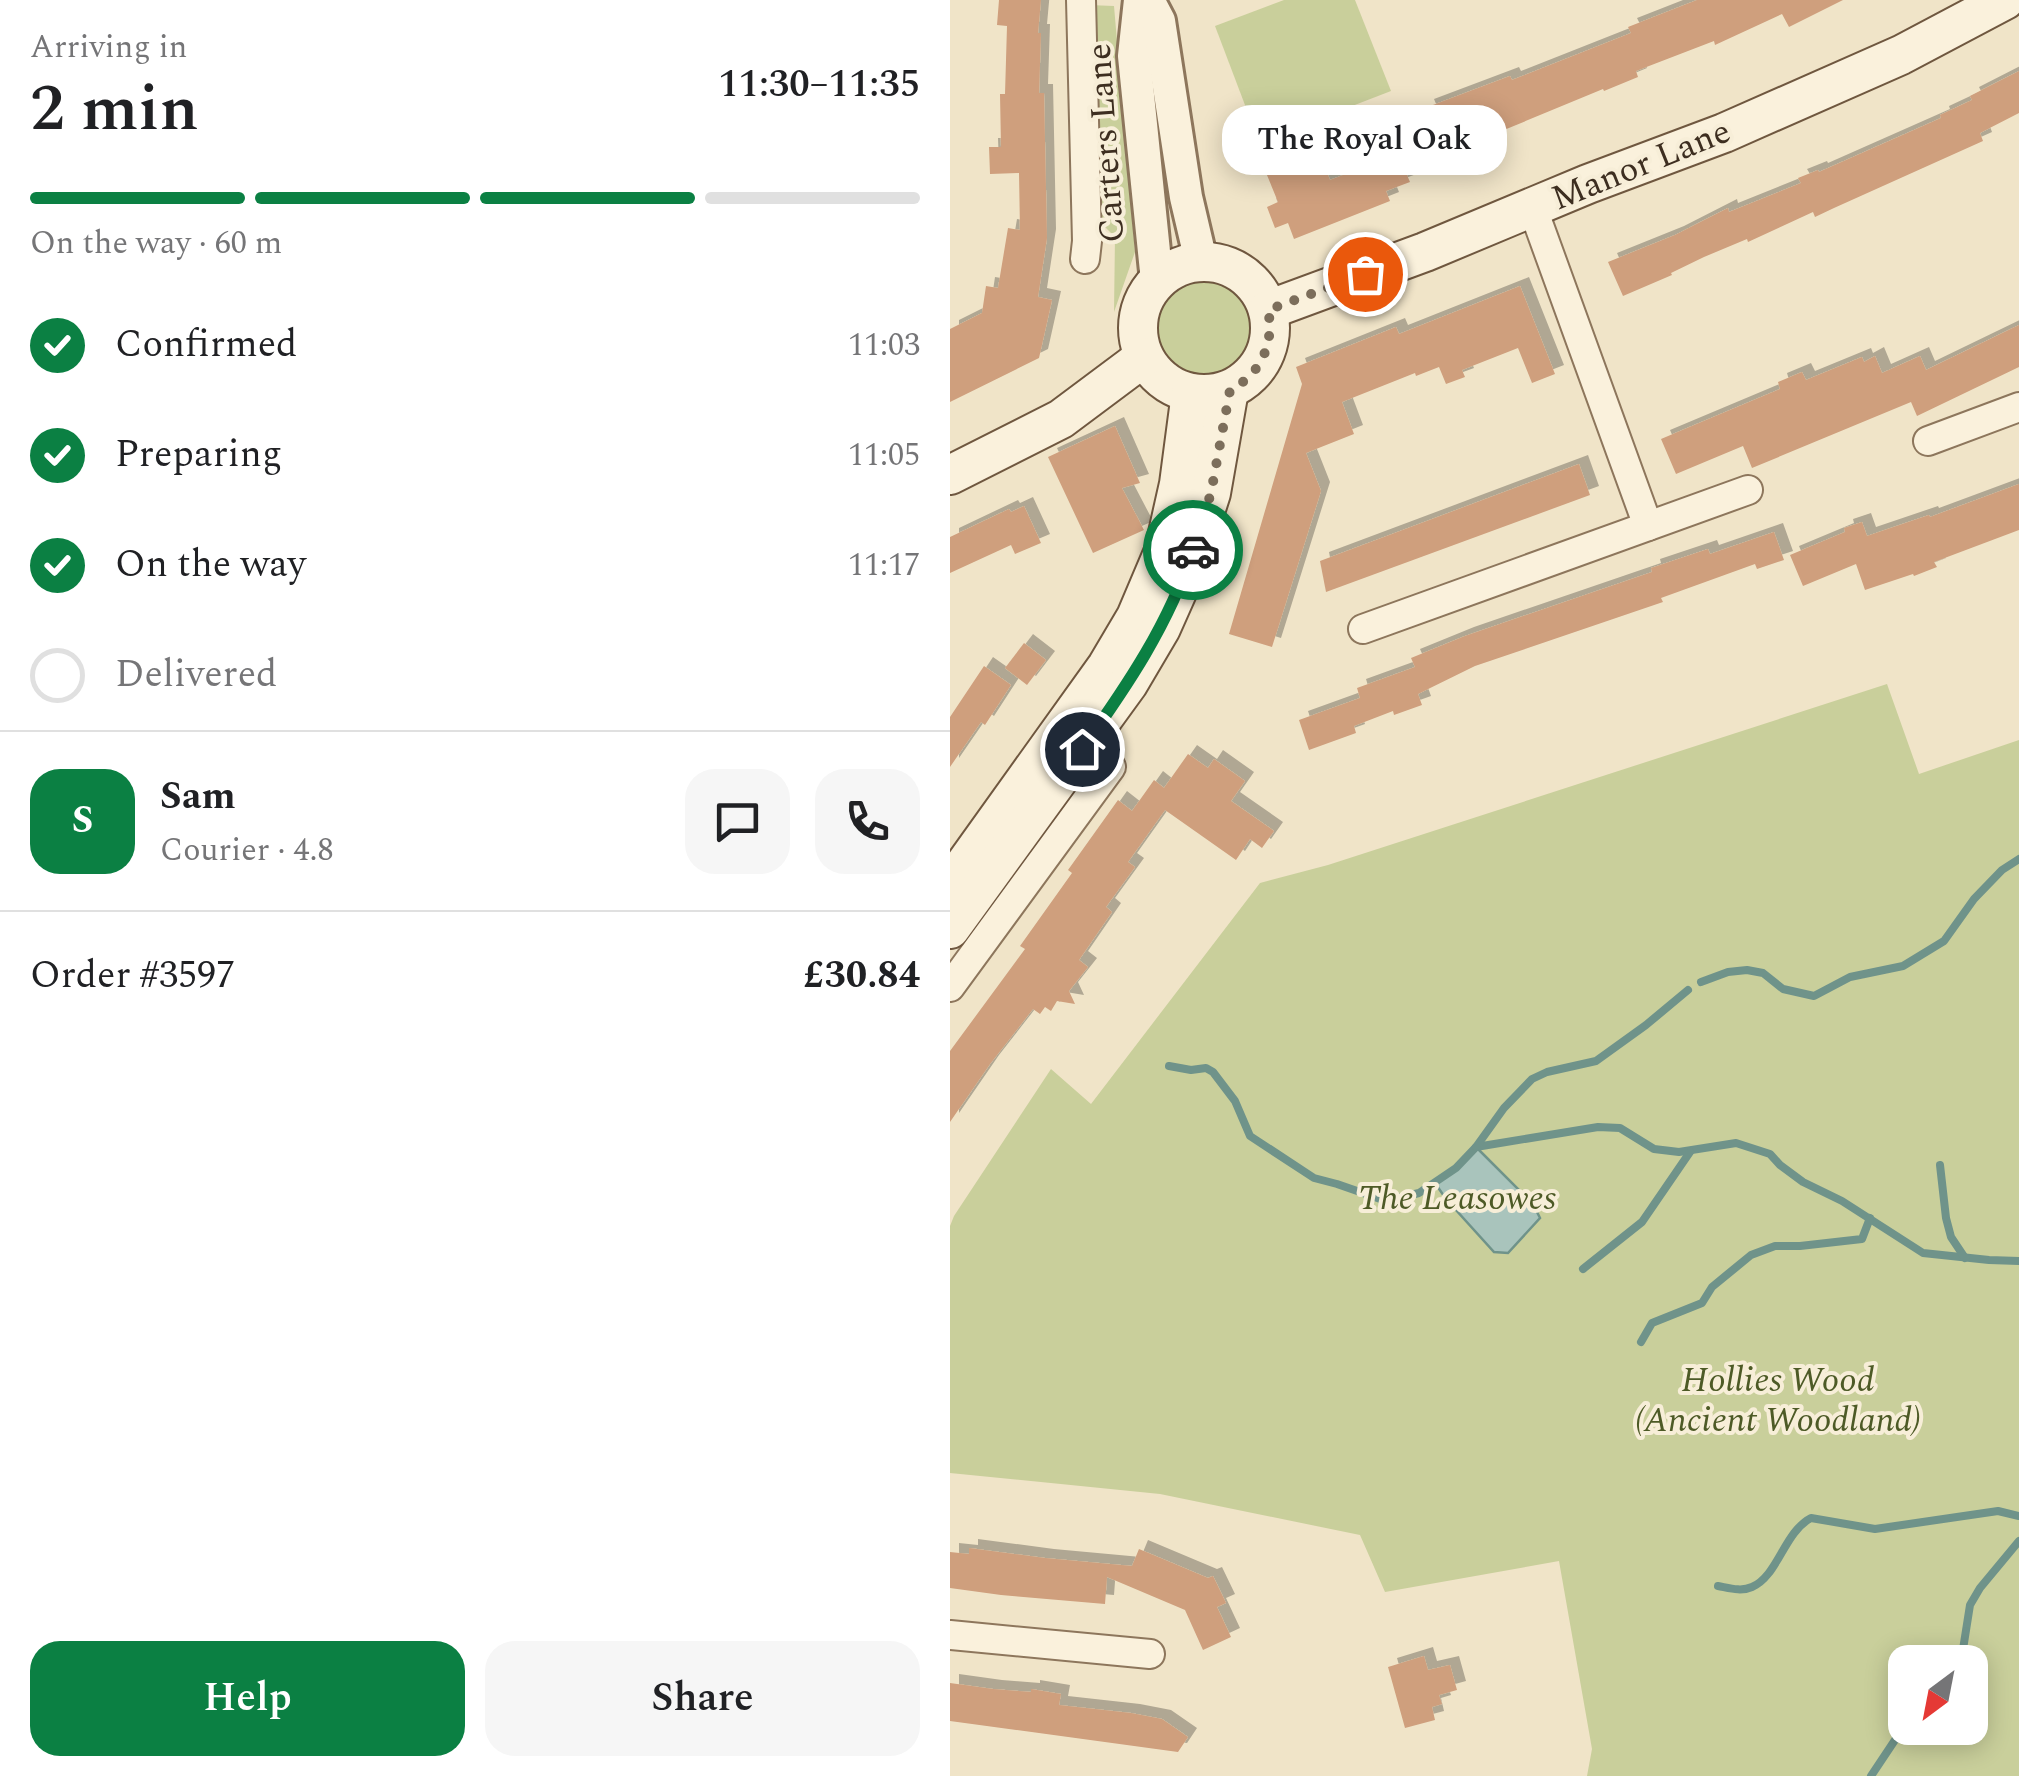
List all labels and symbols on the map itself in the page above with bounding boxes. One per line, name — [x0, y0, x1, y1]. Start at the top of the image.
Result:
street label: Carters Lane — [1073, 41, 1139, 245]
callout: The Royal Oak — [1222, 104, 1508, 174]
street label: Manor Lane — [1543, 105, 1739, 225]
pin — [1323, 232, 1408, 317]
courier — [1143, 500, 1243, 600]
pin — [1040, 707, 1125, 792]
park label: The Leasowes — [1358, 1172, 1556, 1225]
park label: Hollies Wood (Ancient Woodland) — [1635, 1354, 1921, 1447]
north arrow — [1888, 1645, 1988, 1745]

